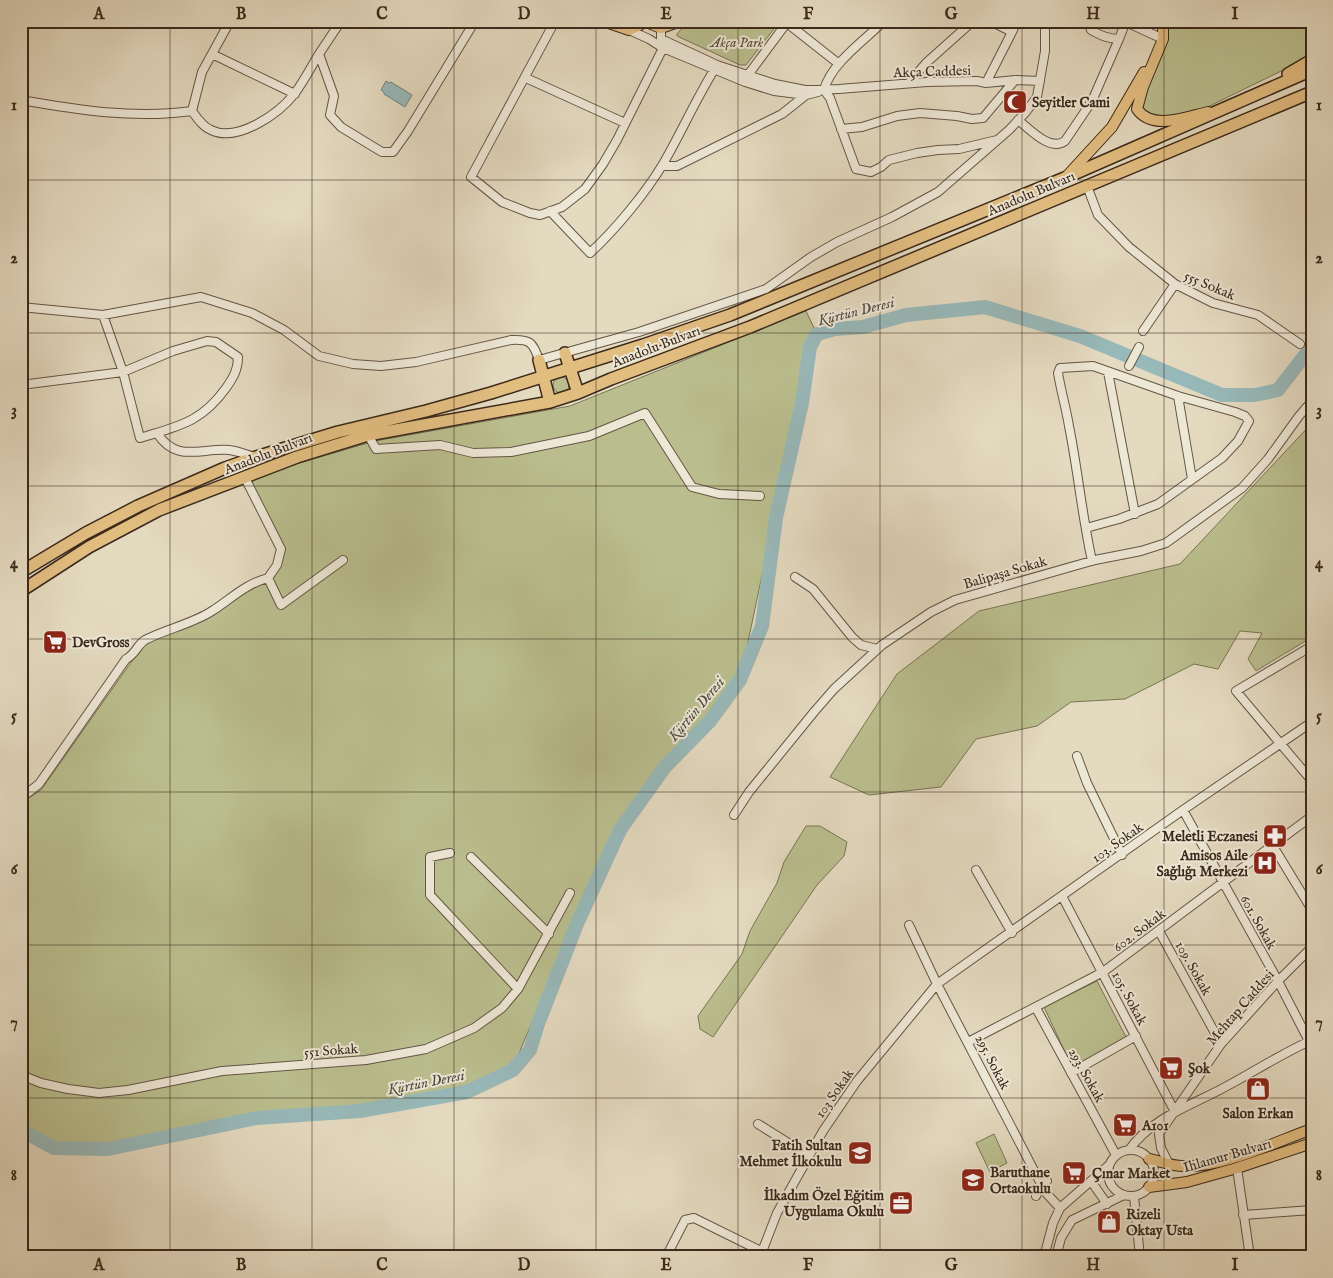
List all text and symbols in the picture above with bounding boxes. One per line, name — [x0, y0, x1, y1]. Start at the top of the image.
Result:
text: A — [93, 5, 106, 25]
text: B — [236, 5, 247, 25]
text: C — [376, 5, 388, 25]
text: D — [518, 5, 531, 25]
text: E — [660, 5, 672, 25]
text: F — [803, 5, 814, 25]
text: G — [945, 5, 958, 25]
text: H — [1086, 5, 1100, 25]
text: I — [1232, 5, 1239, 25]
park label: Akça Park — [709, 34, 764, 52]
street label: Akça Caddesi — [892, 62, 972, 82]
mosque icon: Seyitler Cami — [1002, 89, 1028, 115]
place label: Seyitler Cami — [1032, 94, 1110, 112]
text: 1 — [11, 96, 17, 116]
text: 1 — [1316, 96, 1322, 116]
street label: Anadolu Bulvarı — [984, 167, 1078, 221]
text: 2 — [10, 249, 18, 269]
text: 2 — [1315, 249, 1323, 269]
street label: 555 Sokak — [1181, 267, 1238, 305]
water label: Kürtün Deresi — [815, 292, 898, 330]
street label: Anadolu Bulvarı — [609, 322, 703, 372]
text: 3 — [11, 401, 17, 421]
text: 3 — [1316, 401, 1322, 421]
street label: Anadolu Bulvarı — [221, 429, 315, 479]
street label: Balipaşa Sokak — [961, 552, 1050, 593]
text: 4 — [10, 554, 19, 574]
text: 4 — [1315, 554, 1324, 574]
supermarket icon: DevGross — [42, 629, 68, 655]
place label: DevGross — [72, 634, 130, 652]
water label: Kürtün Deresi — [663, 672, 730, 746]
text: 5 — [11, 707, 17, 727]
text: 5 — [1316, 707, 1322, 727]
street label: 103. Sokak — [1088, 818, 1147, 867]
pharmacy icon: Meletli Eczanesi — [1262, 823, 1288, 849]
place label: Meletli Eczanesi — [1162, 828, 1258, 846]
place label: Amisos Aile Sağlığı Merkezi — [1157, 847, 1249, 881]
hospital icon: Amisos Aile Sağlığı Merkezi — [1252, 850, 1278, 876]
text: 6 — [11, 860, 19, 880]
text: 6 — [1316, 860, 1324, 880]
street label: 601. Sokak — [1236, 892, 1281, 953]
street label: 602. Sokak — [1110, 905, 1170, 956]
street label: 109. Sokak — [1171, 938, 1216, 999]
street label: Mehtap Caddesi — [1203, 966, 1279, 1049]
street label: 105. Sokak — [1107, 968, 1151, 1029]
text: 7 — [10, 1013, 18, 1033]
text: 7 — [1315, 1013, 1323, 1033]
street label: 295. Sokak — [971, 1032, 1014, 1093]
street label: 551 Sokak — [303, 1040, 359, 1062]
street label: 293. Sokak — [1064, 1045, 1109, 1106]
supermarket icon: Şok — [1158, 1055, 1184, 1081]
place label: Şok — [1188, 1060, 1211, 1078]
water label: Kürtün Deresi — [385, 1065, 468, 1099]
street label: 103 Sokak — [811, 1065, 859, 1122]
shop icon: Salon Erkan — [1245, 1076, 1271, 1102]
place label: Salon Erkan — [1223, 1105, 1294, 1123]
supermarket icon: A101 — [1112, 1112, 1138, 1138]
place label: A101 — [1141, 1117, 1169, 1135]
street label: Ihlamur Bulvarı — [1181, 1135, 1274, 1177]
place label: Fatih Sultan Mehmet İlkokulu — [740, 1137, 843, 1171]
school or university icon: Fatih Sultan Mehmet İlkokulu — [847, 1140, 873, 1166]
supermarket icon: Çınar Market — [1061, 1160, 1087, 1186]
place label: Baruthane Ortaokulu — [990, 1164, 1052, 1198]
place label: Çınar Market — [1092, 1165, 1171, 1183]
text: 8 — [11, 1166, 17, 1186]
text: 8 — [1316, 1166, 1322, 1186]
school or university icon: Baruthane Ortaokulu — [960, 1167, 986, 1193]
place label: İlkadım Özel Eğitim Uygulama Okulu — [764, 1186, 885, 1221]
office icon: İlkadım Özel Eğitim Uygulama Okulu — [888, 1190, 914, 1216]
place label: Rizeli Oktay Usta — [1126, 1206, 1194, 1240]
shop icon: Rizeli Oktay Usta — [1096, 1209, 1122, 1235]
text: A — [93, 1256, 106, 1276]
text: B — [236, 1256, 247, 1276]
text: C — [376, 1256, 388, 1276]
text: D — [518, 1256, 531, 1276]
text: E — [660, 1256, 672, 1276]
text: F — [803, 1256, 814, 1276]
text: G — [945, 1256, 958, 1276]
text: H — [1086, 1256, 1100, 1276]
text: I — [1232, 1256, 1239, 1276]

